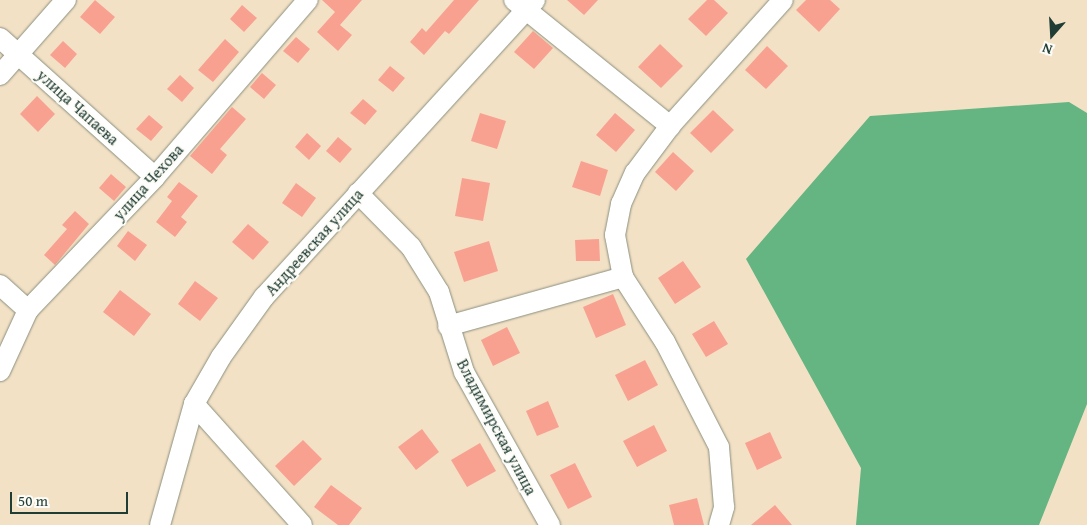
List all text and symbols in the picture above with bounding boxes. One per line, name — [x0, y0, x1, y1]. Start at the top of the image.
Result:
north arrow — [1027, 10, 1077, 60]
text: N — [1039, 38, 1055, 60]
street label: улица Чапаева — [33, 65, 123, 149]
street label: улица Чехова — [109, 140, 187, 224]
street label: Андреевская улица — [261, 185, 367, 299]
street label: Владимирская улица — [453, 356, 541, 498]
scale bar — [12, 482, 130, 514]
text: 50 m — [18, 490, 48, 511]

